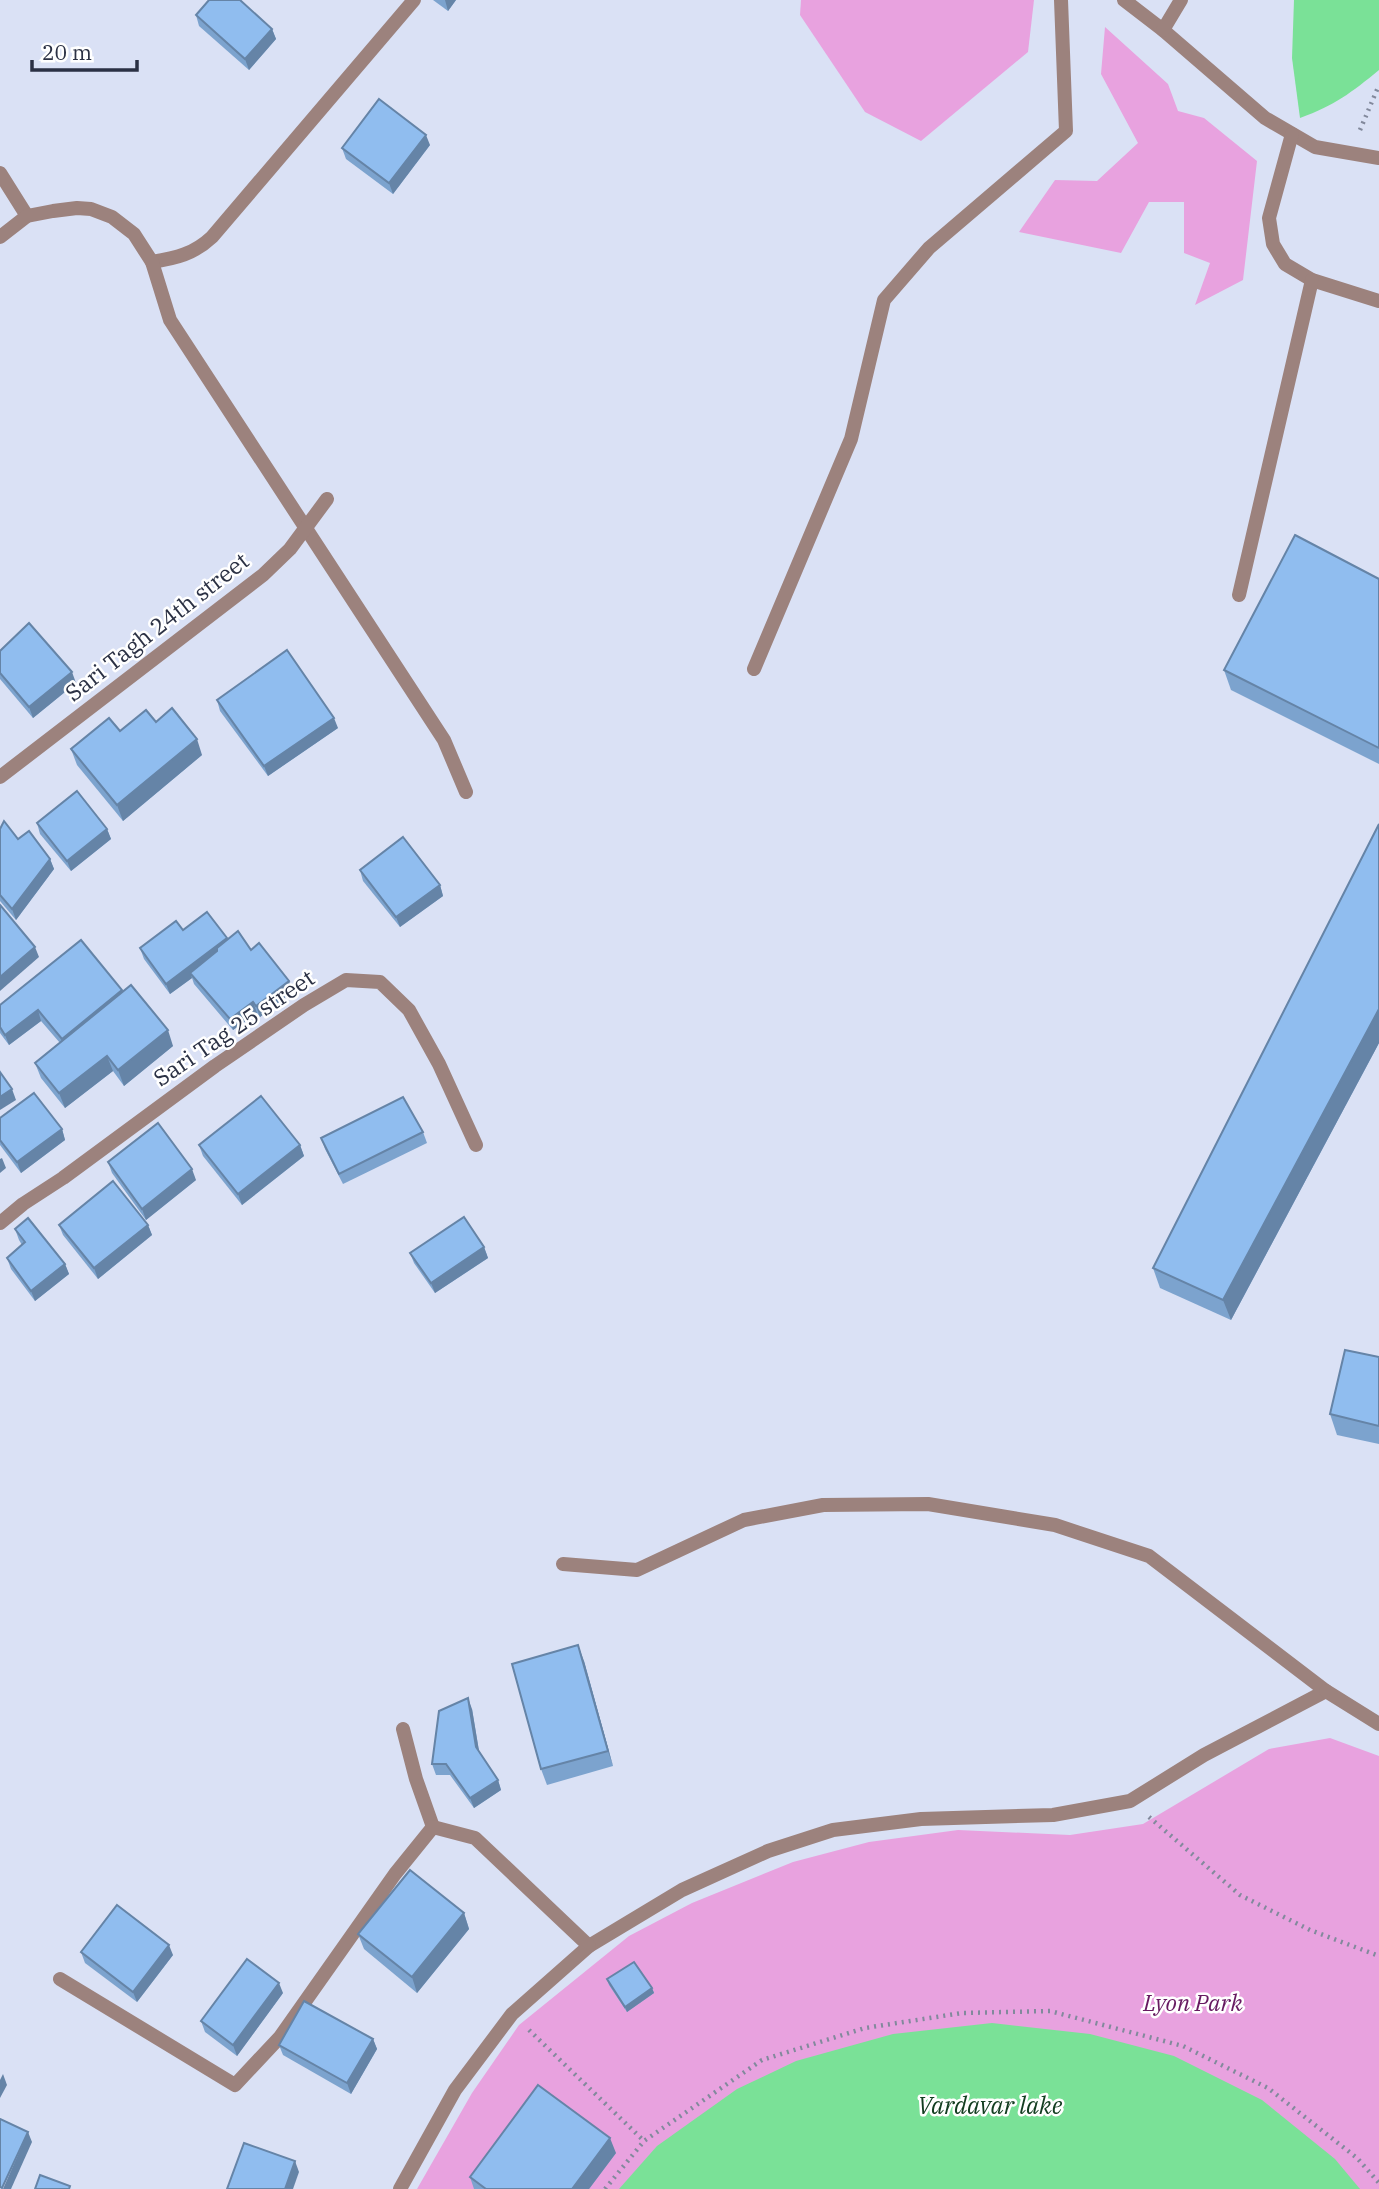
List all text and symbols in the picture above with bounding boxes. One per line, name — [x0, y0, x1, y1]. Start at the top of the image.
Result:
scale bar — [32, 28, 136, 72]
text: 20 m — [42, 38, 92, 66]
street label: Sari Tagh 24th street — [58, 545, 254, 707]
street label: Sari Tag 25 street — [147, 962, 320, 1092]
park label: Lyon Park — [1142, 1987, 1244, 2017]
water label: Vardavar lake — [918, 2089, 1063, 2121]

